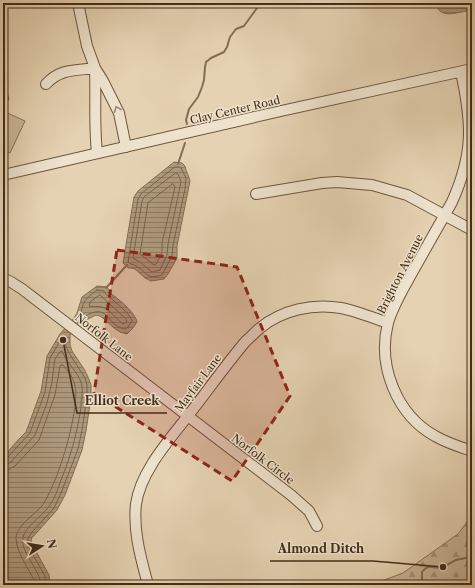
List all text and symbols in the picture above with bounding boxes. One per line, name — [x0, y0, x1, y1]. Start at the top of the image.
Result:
street label: Clay Center Road — [189, 93, 282, 127]
one-way arrow — [113, 106, 121, 113]
street label: Brighton Avenue — [374, 232, 426, 316]
street label: Norfolk Lane — [72, 310, 136, 364]
street label: Mayfair Lane — [172, 351, 224, 415]
callout: Elliot Creek — [77, 389, 167, 413]
text: Elliot Creek — [85, 393, 160, 408]
street label: Norfolk Circle — [229, 431, 297, 487]
north arrow — [22, 526, 62, 566]
callout: Almond Ditch — [270, 537, 373, 561]
text: N — [44, 538, 60, 550]
text: Almond Ditch — [277, 541, 365, 556]

